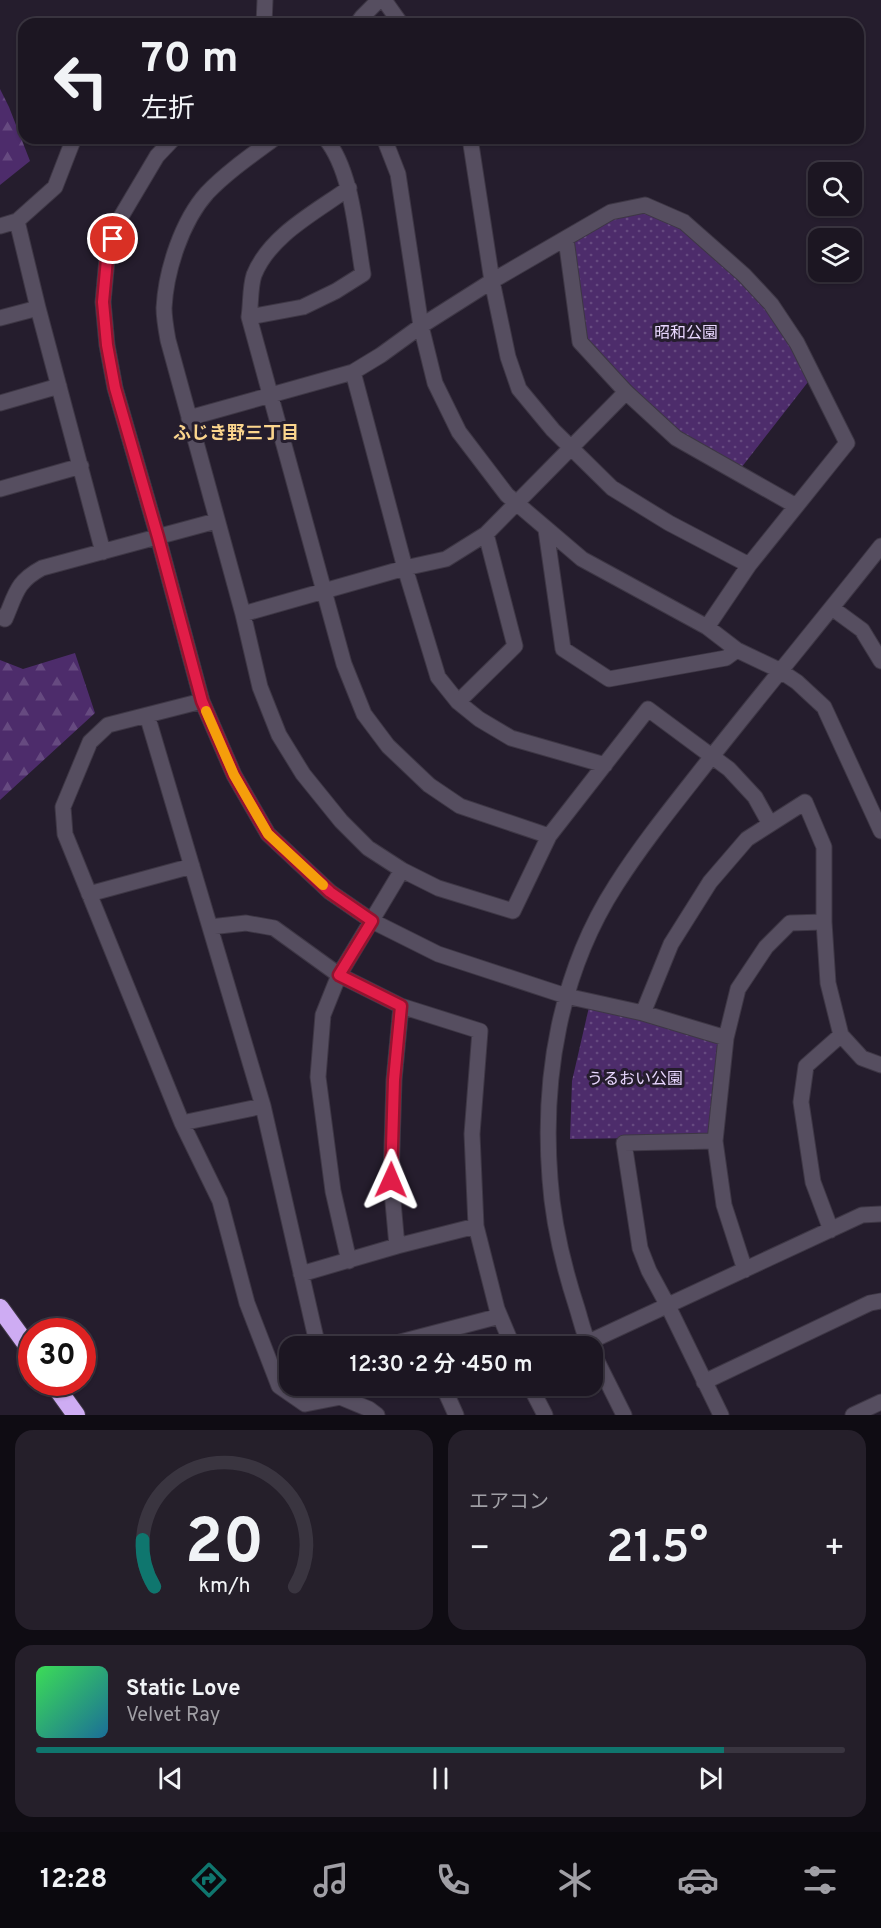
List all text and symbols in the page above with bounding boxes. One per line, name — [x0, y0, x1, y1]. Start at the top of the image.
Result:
text: 70 m — [141, 34, 239, 87]
icon: left — [42, 42, 120, 120]
text: 左折 — [141, 93, 195, 127]
map controls — [808, 162, 862, 282]
button: search — [808, 162, 862, 216]
pin — [87, 213, 138, 264]
icon: arrive — [96, 222, 129, 255]
button: layers — [808, 228, 862, 282]
park label: 昭和公園 — [654, 324, 718, 344]
district label: ふじき野三丁目 — [173, 423, 299, 446]
park label: うるおい公園 — [587, 1070, 683, 1090]
position arrow — [359, 1148, 423, 1212]
speed limit sign: 30 — [18, 1318, 96, 1396]
text: 12:30 · 2 分 · 450 m — [349, 1352, 533, 1379]
text: エアコン — [469, 1490, 549, 1516]
text: 20 — [184, 1506, 264, 1585]
text: 21.5° — [606, 1521, 708, 1578]
text: − — [469, 1529, 490, 1571]
text: + — [824, 1529, 845, 1571]
text: km/h — [198, 1573, 250, 1600]
text: Static Love — [126, 1676, 240, 1703]
text: Velvet Ray — [126, 1703, 220, 1729]
icon: previous — [154, 1762, 187, 1795]
icon: pause — [424, 1762, 457, 1795]
icon: next — [694, 1762, 727, 1795]
icon: directions — [188, 1859, 230, 1901]
icon: music — [310, 1859, 352, 1901]
icon: phone — [432, 1859, 474, 1901]
icon: climate — [554, 1859, 596, 1901]
icon: car — [677, 1859, 719, 1901]
icon: filters — [799, 1859, 841, 1901]
text: 12:28 — [40, 1863, 107, 1897]

